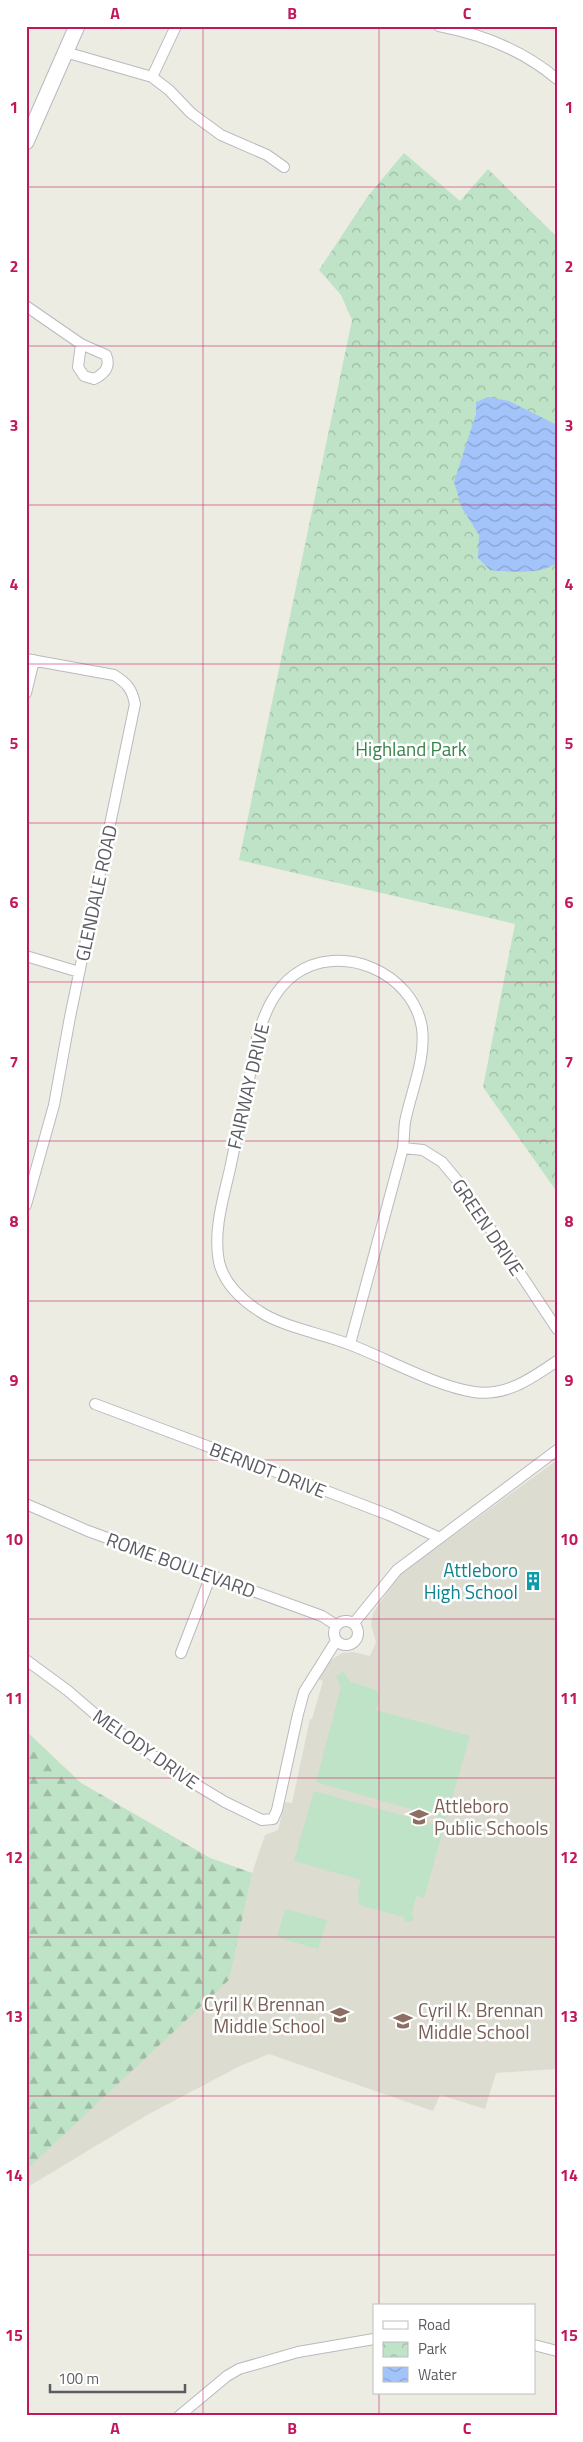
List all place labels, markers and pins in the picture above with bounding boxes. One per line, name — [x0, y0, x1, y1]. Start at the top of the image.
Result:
place label: Attleboro High School — [424, 1555, 518, 1606]
building icon: Attleboro High School — [522, 1570, 544, 1592]
place label: Attleboro Public Schools — [434, 1791, 549, 1842]
school or university icon: Attleboro Public Schools — [408, 1806, 430, 1828]
place label: Cyril K Brennan Middle School — [204, 1989, 325, 2040]
place label: Cyril K. Brennan Middle School — [418, 1995, 543, 2046]
school or university icon: Cyril K Brennan Middle School — [329, 2004, 351, 2026]
school or university icon: Cyril K. Brennan Middle School — [392, 2010, 414, 2032]

